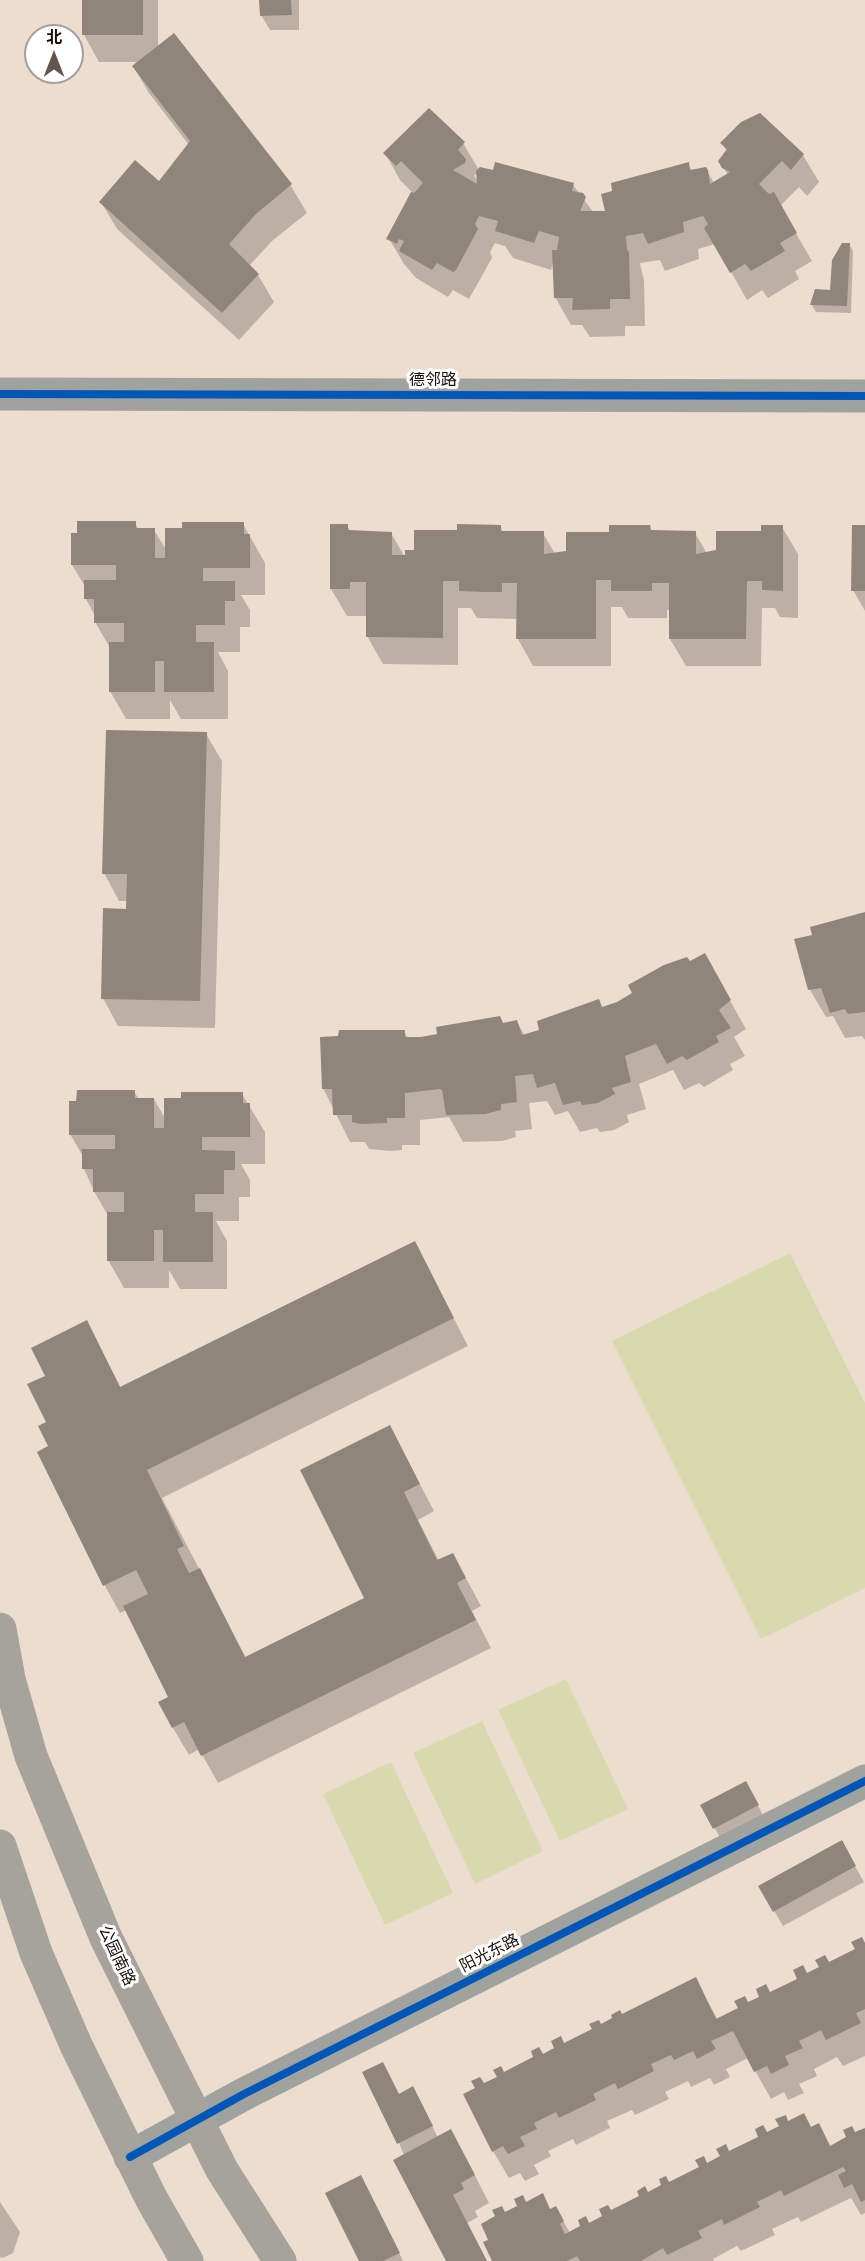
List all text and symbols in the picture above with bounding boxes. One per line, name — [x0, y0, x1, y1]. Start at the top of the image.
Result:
north arrow — [24, 24, 84, 84]
text: 北 — [46, 28, 62, 47]
street label: 德邻路 — [409, 371, 457, 391]
street label: 公园南路 — [94, 1923, 138, 1989]
street label: 阳光东路 — [457, 1931, 523, 1977]

